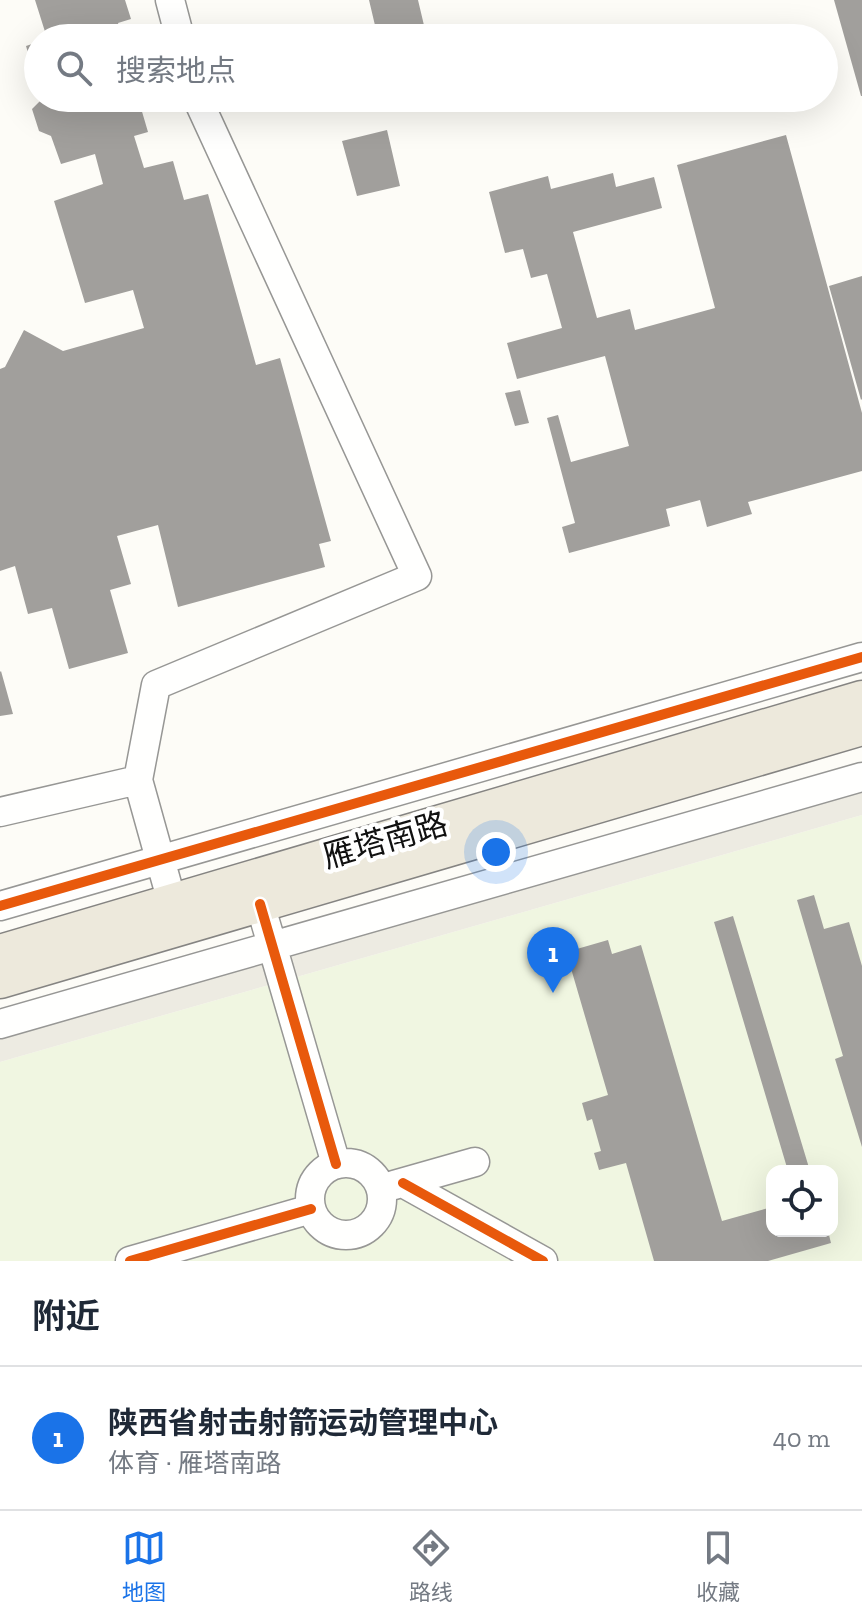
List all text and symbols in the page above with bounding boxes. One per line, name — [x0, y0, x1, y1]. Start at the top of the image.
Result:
search box — [24, 24, 838, 112]
icon: search — [52, 46, 96, 90]
text: 搜索地点 — [116, 53, 236, 89]
street label: 雁塔南路 — [318, 804, 452, 876]
your location — [476, 832, 516, 872]
pin: 1 — [527, 927, 579, 993]
map controls — [766, 1165, 838, 1237]
button: locate — [766, 1165, 838, 1237]
text: 附近 — [32, 1296, 100, 1337]
text: 陕西省射击射箭运动管理中心 — [108, 1405, 498, 1441]
text: 1 — [53, 1422, 63, 1454]
text: 40 m — [773, 1422, 830, 1454]
text: 体育 · 雁塔南路 — [108, 1447, 282, 1479]
tab: 地图 — [122, 1526, 166, 1606]
tab: 路线 — [409, 1526, 453, 1606]
tab: 收藏 — [696, 1526, 740, 1606]

